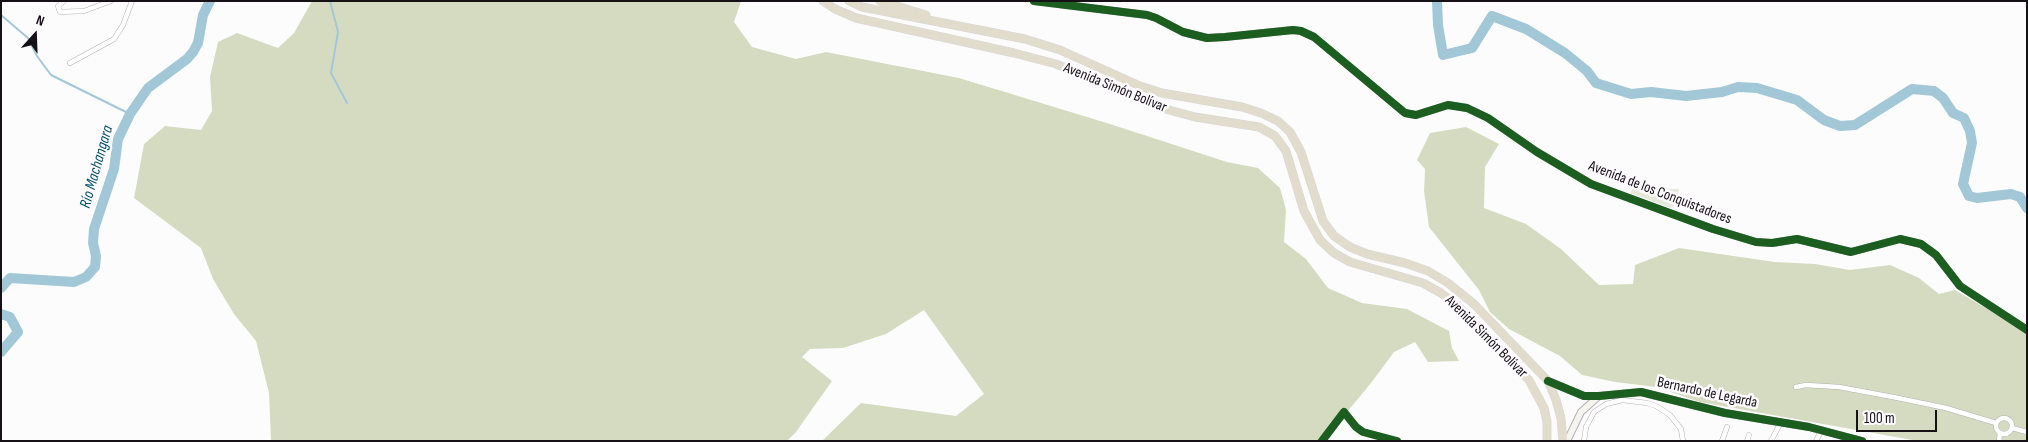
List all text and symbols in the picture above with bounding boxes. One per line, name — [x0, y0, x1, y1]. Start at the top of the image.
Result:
north arrow — [10, 10, 60, 60]
text: N — [34, 11, 47, 30]
street label: Avenida Simón Bolívar — [1061, 59, 1169, 117]
water label: Río Machangara — [76, 124, 118, 210]
street label: Avenida de los Conquistadores — [1586, 157, 1734, 229]
street label: Avenida Simón Bolívar — [1441, 292, 1531, 382]
street label: Bernardo de Legarda — [1655, 374, 1759, 412]
scale bar — [1858, 400, 1939, 432]
text: 100 m — [1864, 409, 1895, 428]

